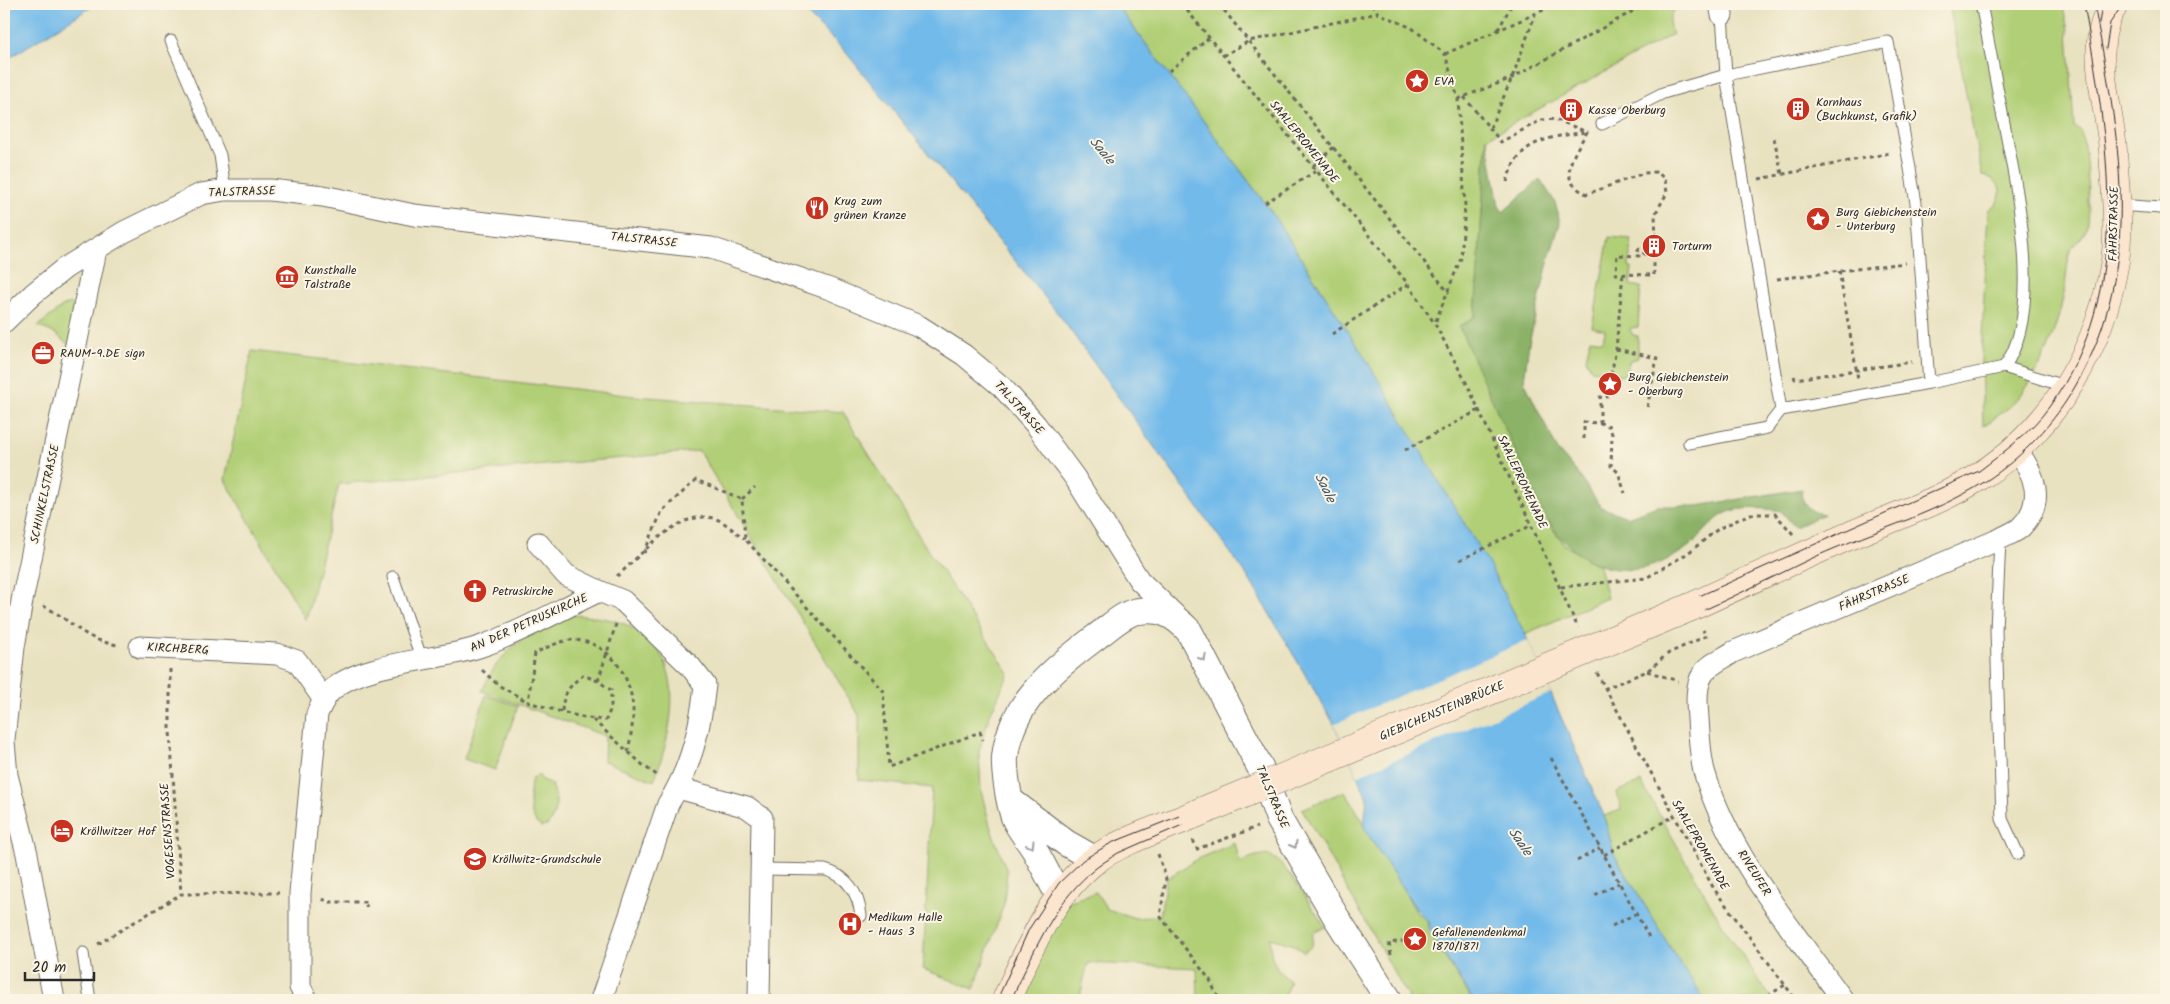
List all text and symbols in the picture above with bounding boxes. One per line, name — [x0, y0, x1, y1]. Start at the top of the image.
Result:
place icon: EVA — [1404, 68, 1430, 94]
place label: EVA — [1434, 72, 1455, 91]
place label: Kornhaus (Buchkunst, Grafik) — [1816, 93, 1917, 126]
street label: SAALEPROMENADE — [1264, 96, 1344, 188]
building icon: Kornhaus (Buchkunst, Grafik) — [1785, 96, 1811, 122]
building icon: Kasse Oberburg — [1558, 97, 1584, 123]
place label: Kasse Oberburg — [1588, 101, 1666, 120]
water label: Saale — [1084, 132, 1121, 171]
street label: TALSTRASSE — [208, 181, 277, 203]
street label: FÄHRSTRASSE — [2104, 185, 2124, 262]
place label: Krug zum grünen Kranze — [833, 192, 907, 225]
restaurant icon: Krug zum grünen Kranze — [804, 195, 830, 221]
place label: Burg Giebichenstein - Unterburg — [1836, 203, 1937, 236]
place icon: Burg Giebichenstein - Unterburg — [1805, 206, 1831, 232]
street label: TALSTRASSE — [610, 227, 679, 253]
building icon: Torturm — [1641, 233, 1667, 259]
place label: Torturm — [1672, 237, 1712, 256]
place label: Kunsthalle Talstraße — [304, 261, 357, 294]
museum icon: Kunsthalle Talstraße — [274, 264, 300, 290]
office icon: RAUM-9.DE sign — [30, 340, 56, 366]
place label: RAUM-9.DE sign — [60, 344, 145, 363]
place label: Burg Giebichenstein - Oberburg — [1628, 368, 1729, 401]
place icon: Burg Giebichenstein - Oberburg — [1597, 371, 1623, 397]
street label: TALSTRASSE — [989, 377, 1049, 440]
street label: SAALEPROMENADE — [1492, 432, 1553, 533]
street label: SCHINKELSTRASSE — [25, 442, 65, 545]
water label: Saale — [1308, 470, 1342, 508]
street label: FÄHRSTRASSE — [1836, 569, 1913, 616]
church icon: Petruskirche — [462, 578, 488, 604]
place label: Petruskirche — [492, 582, 554, 601]
street label: AN DER PETRUSKIRCHE — [467, 588, 592, 658]
street label: KIRCHBERG — [147, 638, 209, 660]
one-way arrow — [1197, 653, 1207, 662]
street label: GIEBICHENSTEINBRÜCKE — [1376, 676, 1509, 746]
street label: TALSTRASSE — [1250, 762, 1294, 833]
street label: VOGESENSTRASSE — [155, 781, 181, 880]
street label: SAALEPROMENADE — [1666, 796, 1734, 895]
hotel icon: Kröllwitzer Hof — [49, 818, 75, 844]
place label: Kröllwitzer Hof — [80, 822, 157, 841]
water label: Saale — [1502, 823, 1539, 862]
one-way arrow — [1024, 839, 1034, 848]
one-way arrow — [1288, 840, 1298, 849]
school or university icon: Kröllwitz-Grundschule — [462, 846, 488, 872]
street label: RIVEUFER — [1732, 846, 1776, 900]
place label: Kröllwitz-Grundschule — [492, 850, 602, 869]
place label: Medikum Halle - Haus 3 — [868, 908, 943, 941]
hospital icon: Medikum Halle - Haus 3 — [837, 911, 863, 937]
place label: Gefallenendenkmal 1870/1871 — [1432, 923, 1526, 956]
place icon: Gefallenendenkmal 1870/1871 — [1402, 926, 1428, 952]
scale bar — [25, 949, 94, 981]
text: 20 m — [32, 956, 66, 980]

